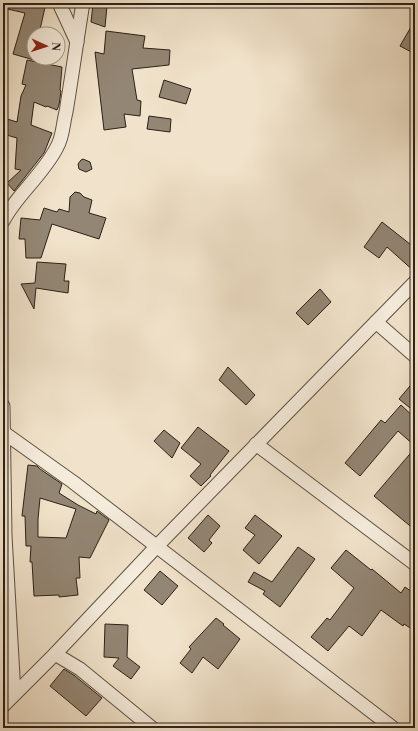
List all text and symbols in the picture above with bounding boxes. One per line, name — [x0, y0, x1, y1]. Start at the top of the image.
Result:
north arrow — [26, 26, 66, 66]
text: N — [48, 42, 62, 51]

